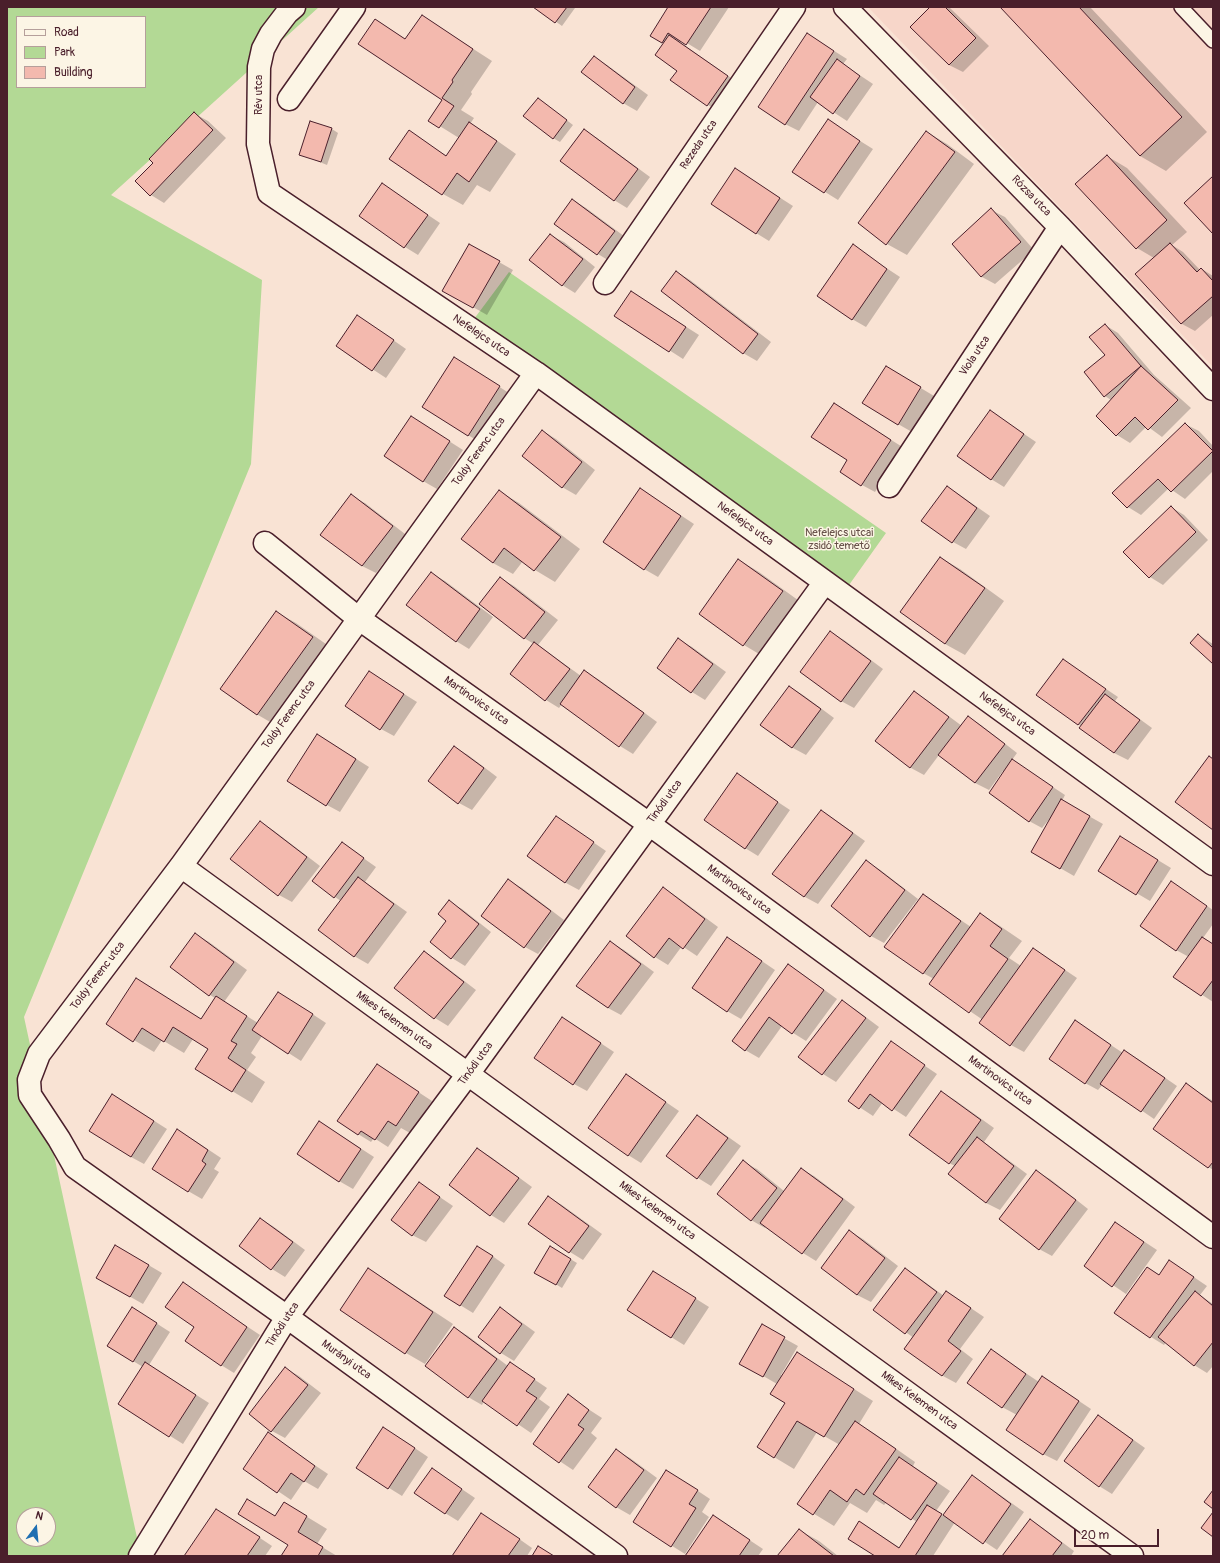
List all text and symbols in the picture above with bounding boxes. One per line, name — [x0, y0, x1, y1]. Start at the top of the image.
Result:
legend — [16, 16, 146, 88]
text: Road — [54, 25, 79, 40]
text: Park — [54, 45, 75, 60]
text: Building — [54, 65, 93, 80]
street label: Rév utca — [252, 75, 266, 115]
street label: Rezeda utca — [678, 118, 720, 172]
street label: Rózsa utca — [1008, 173, 1054, 219]
street label: Nefelejcs utca — [450, 312, 512, 360]
street label: Viola utca — [957, 334, 993, 378]
street label: Toldy Ferenc utca — [450, 415, 508, 489]
street label: Nefelejcs utca — [714, 499, 776, 549]
park label: Nefelejcs utcai zsidó temető — [805, 526, 873, 552]
street label: Martinovics utca — [441, 674, 511, 728]
street label: Toldy Ferenc utca — [260, 678, 318, 752]
street label: Nefelejcs utca — [976, 689, 1038, 739]
street label: Tinódi utca — [645, 778, 685, 826]
street label: Martinovics utca — [704, 862, 774, 918]
street label: Toldy Ferenc utca — [68, 939, 128, 1013]
street label: Mikes Kelemen utca — [353, 989, 435, 1053]
street label: Tinódi utca — [456, 1040, 496, 1088]
street label: Martinovics utca — [965, 1053, 1035, 1109]
street label: Mikes Kelemen utca — [616, 1179, 698, 1243]
street label: Tinódi utca — [264, 1300, 302, 1350]
street label: Murányi utca — [319, 1338, 373, 1382]
street label: Mikes Kelemen utca — [878, 1369, 960, 1433]
north arrow — [16, 1507, 56, 1547]
text: N — [34, 1509, 45, 1523]
scale bar — [1076, 1521, 1161, 1547]
text: 20 m — [1081, 1528, 1109, 1543]

